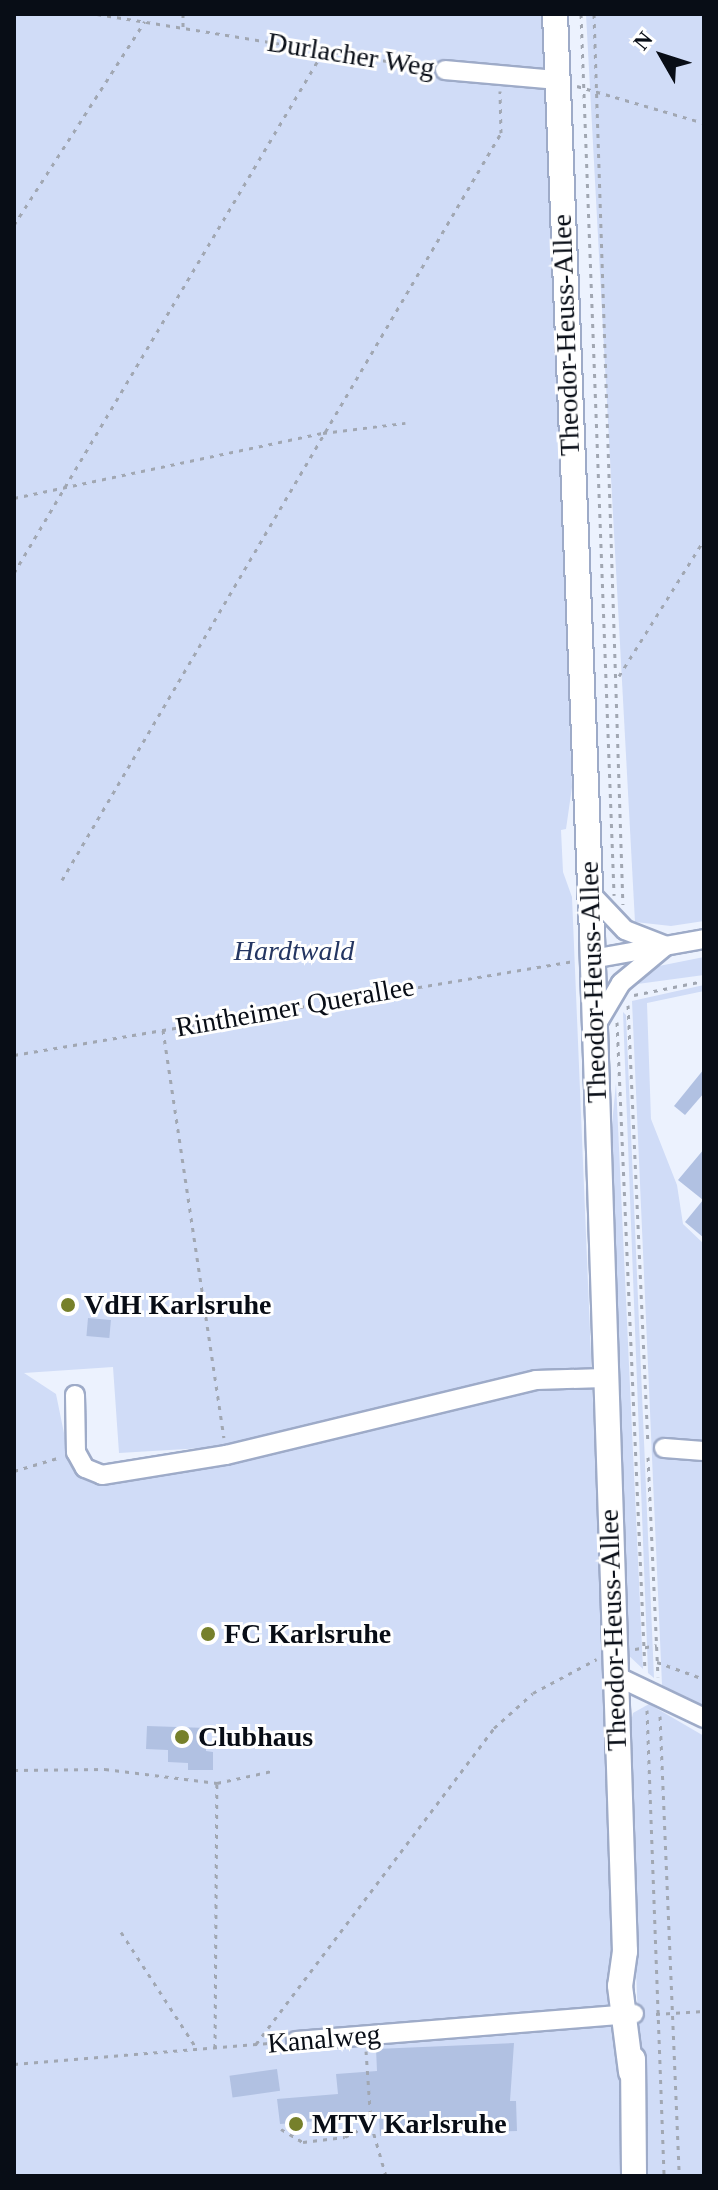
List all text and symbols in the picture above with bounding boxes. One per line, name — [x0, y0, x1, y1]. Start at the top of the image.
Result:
north arrow — [622, 16, 702, 96]
street label: Durlacher Weg — [265, 25, 437, 85]
text: N — [628, 27, 658, 55]
street label: Theodor-Heuss-Allee — [545, 213, 587, 457]
street label: Theodor-Heuss-Allee — [572, 860, 614, 1104]
park label: Hardtwald — [234, 934, 354, 968]
street label: Rintheimer Querallee — [173, 969, 417, 1045]
place label: VdH Karlsruhe — [84, 1288, 271, 1322]
marker: VdH Karlsruhe — [59, 1296, 77, 1314]
street label: Theodor-Heuss-Allee — [592, 1508, 634, 1752]
place label: FC Karlsruhe — [224, 1617, 391, 1651]
marker: FC Karlsruhe — [199, 1625, 217, 1643]
place label: Clubhaus — [198, 1720, 313, 1754]
marker: Clubhaus — [173, 1728, 191, 1746]
street label: Kanalweg — [266, 2017, 382, 2061]
place label: MTV Karlsruhe — [312, 2107, 507, 2141]
marker: MTV Karlsruhe — [287, 2115, 305, 2133]

